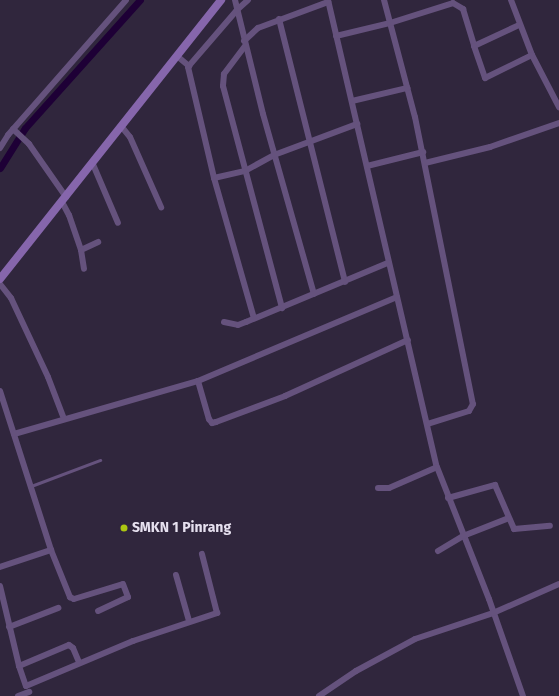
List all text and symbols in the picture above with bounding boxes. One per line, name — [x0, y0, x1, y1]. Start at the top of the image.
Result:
place label: SMKN 1 Pinrang — [132, 520, 231, 536]
marker: SMKN 1 Pinrang — [119, 523, 129, 533]

